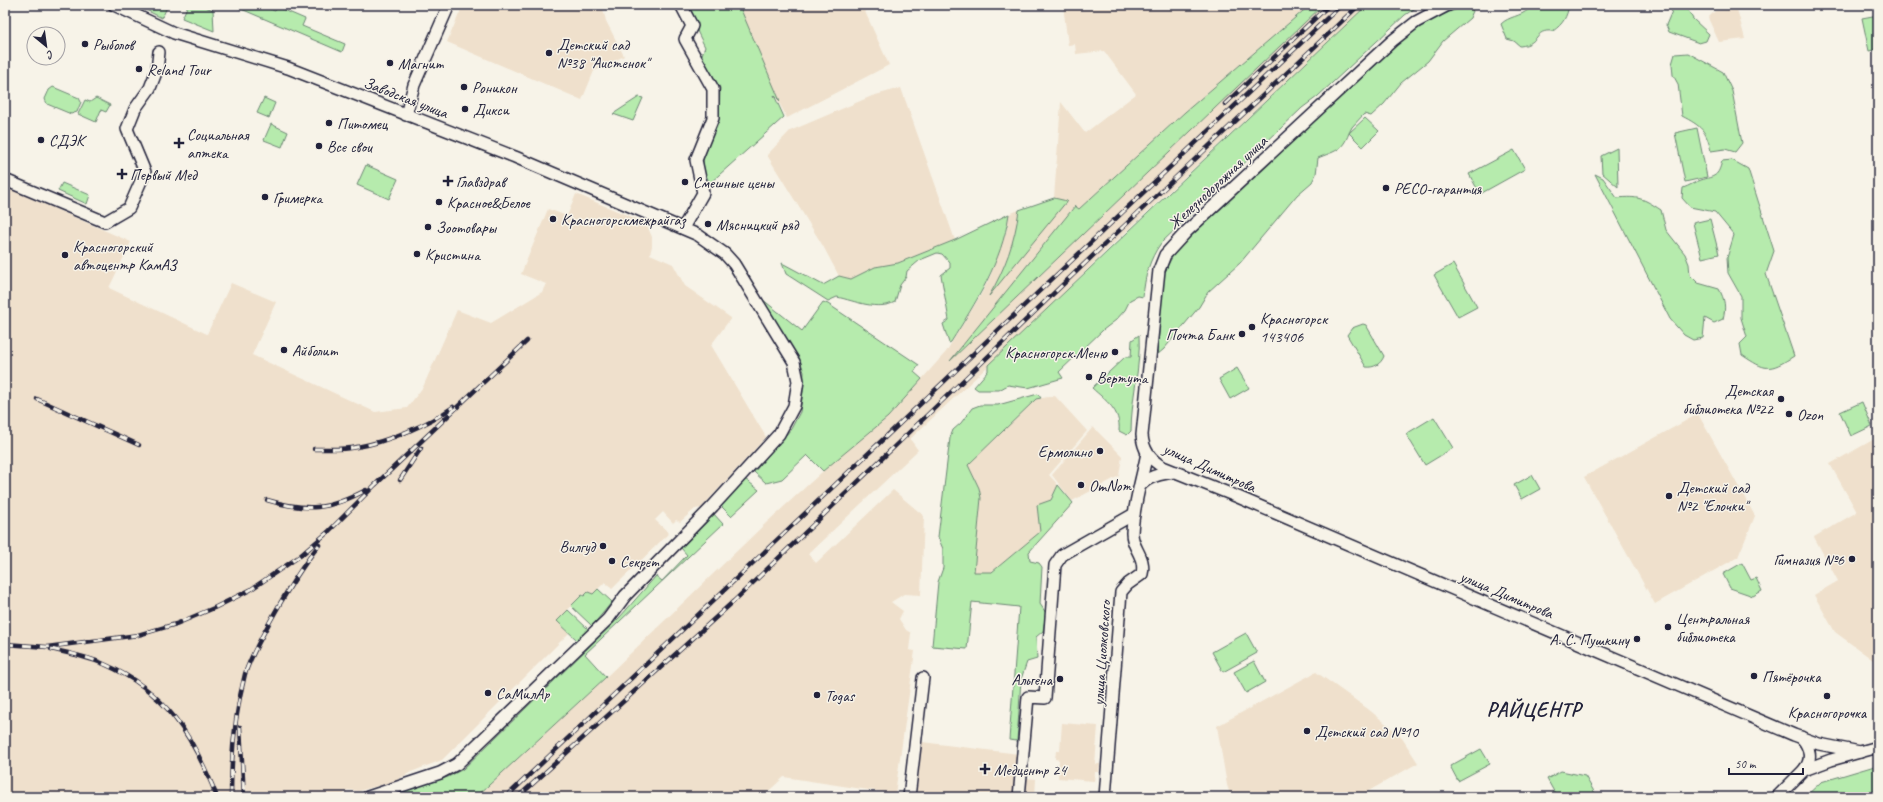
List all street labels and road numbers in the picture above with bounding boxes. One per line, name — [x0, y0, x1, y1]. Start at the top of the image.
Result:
street label: Заводская улица — [361, 73, 452, 124]
street label: Железнодорожная улица — [1164, 131, 1272, 234]
street label: улица Димитрова — [1159, 438, 1260, 498]
street label: улица Димитрова — [1456, 566, 1557, 624]
street label: улица Циолковского — [1088, 598, 1116, 707]

